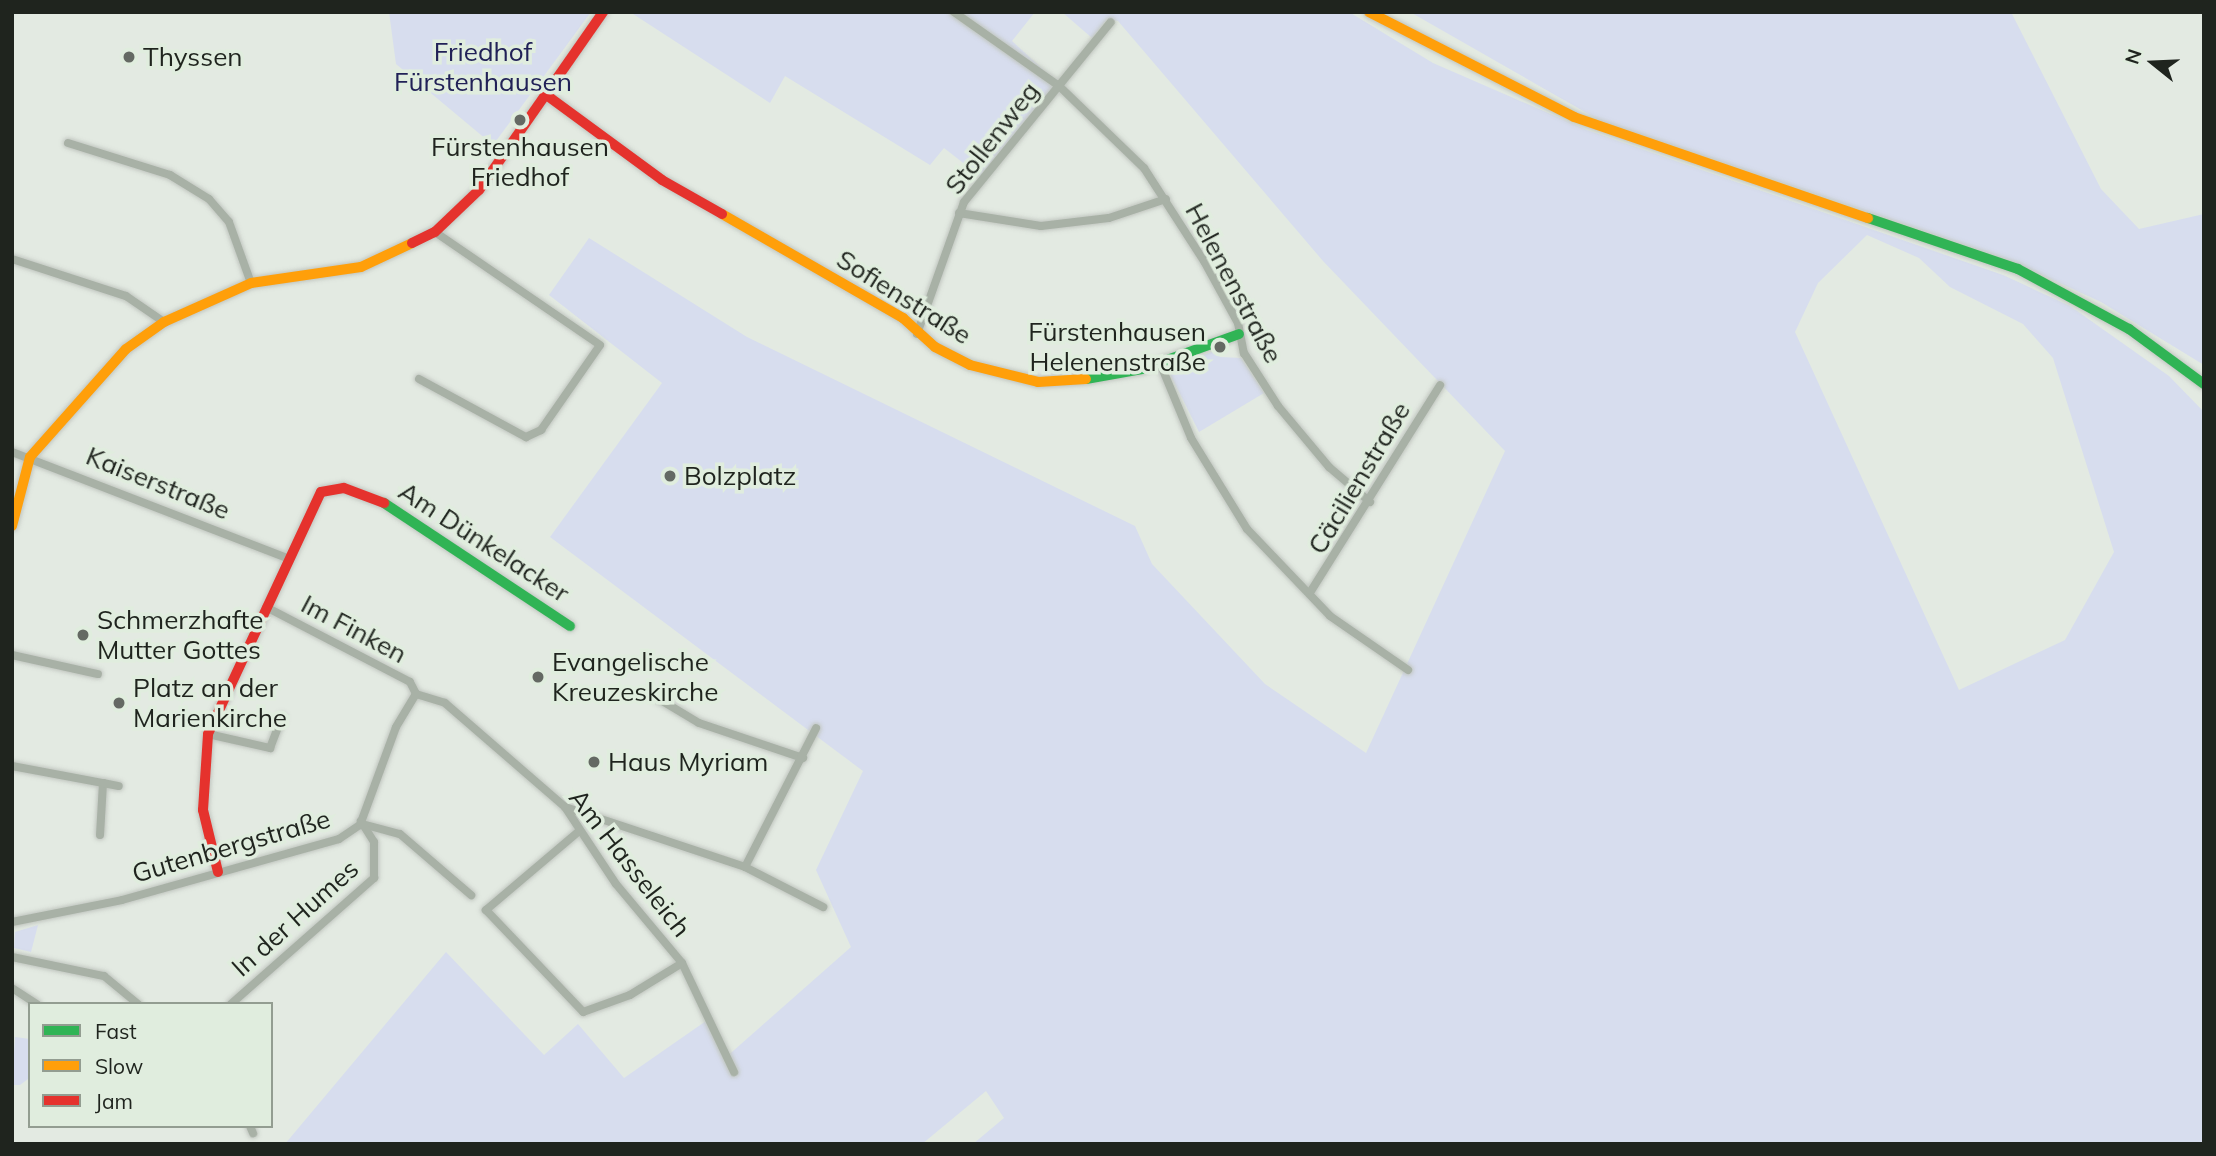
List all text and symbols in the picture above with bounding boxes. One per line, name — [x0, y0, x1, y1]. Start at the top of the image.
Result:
north arrow — [2118, 28, 2188, 98]
park label: Friedhof Fürstenhausen — [394, 36, 572, 98]
place label: Thyssen — [143, 41, 243, 73]
text: N — [2119, 46, 2147, 67]
marker: Thyssen — [121, 49, 137, 65]
street label: Stollenweg — [939, 76, 1045, 200]
marker: Fürstenhausen Friedhof — [512, 112, 528, 128]
place label: Fürstenhausen Friedhof — [431, 131, 609, 192]
street label: Helenenstraße — [1179, 198, 1289, 368]
street label: Sofienstraße — [831, 243, 977, 351]
place label: Fürstenhausen Helenenstraße — [1028, 316, 1206, 378]
marker: Fürstenhausen Helenenstraße — [1212, 339, 1228, 355]
street label: Cäcilienstraße — [1301, 396, 1417, 560]
street label: Kaiserstraße — [82, 440, 234, 526]
place label: Bolzplatz — [684, 460, 796, 492]
marker: Bolzplatz — [662, 468, 678, 484]
street label: Am Dünkelacker — [393, 475, 575, 609]
street label: Im Finken — [296, 588, 412, 670]
place label: Schmerzhafte Mutter Gottes — [97, 604, 263, 666]
marker: Schmerzhafte Mutter Gottes — [75, 627, 91, 643]
place label: Evangelische Kreuzeskirche — [552, 646, 718, 708]
marker: Evangelische Kreuzeskirche — [530, 669, 546, 685]
place label: Platz an der Marienkirche — [133, 672, 287, 734]
marker: Platz an der Marienkirche — [111, 695, 127, 711]
place label: Haus Myriam — [608, 746, 768, 778]
marker: Haus Myriam — [586, 754, 602, 770]
street label: Am Hasseleich — [563, 783, 697, 943]
street label: Gutenbergstraße — [128, 803, 334, 889]
street label: In der Humes — [225, 853, 365, 983]
legend — [28, 1002, 273, 1128]
text: Fast — [95, 1018, 137, 1044]
text: Slow — [95, 1053, 143, 1079]
text: Jam — [95, 1088, 133, 1114]

